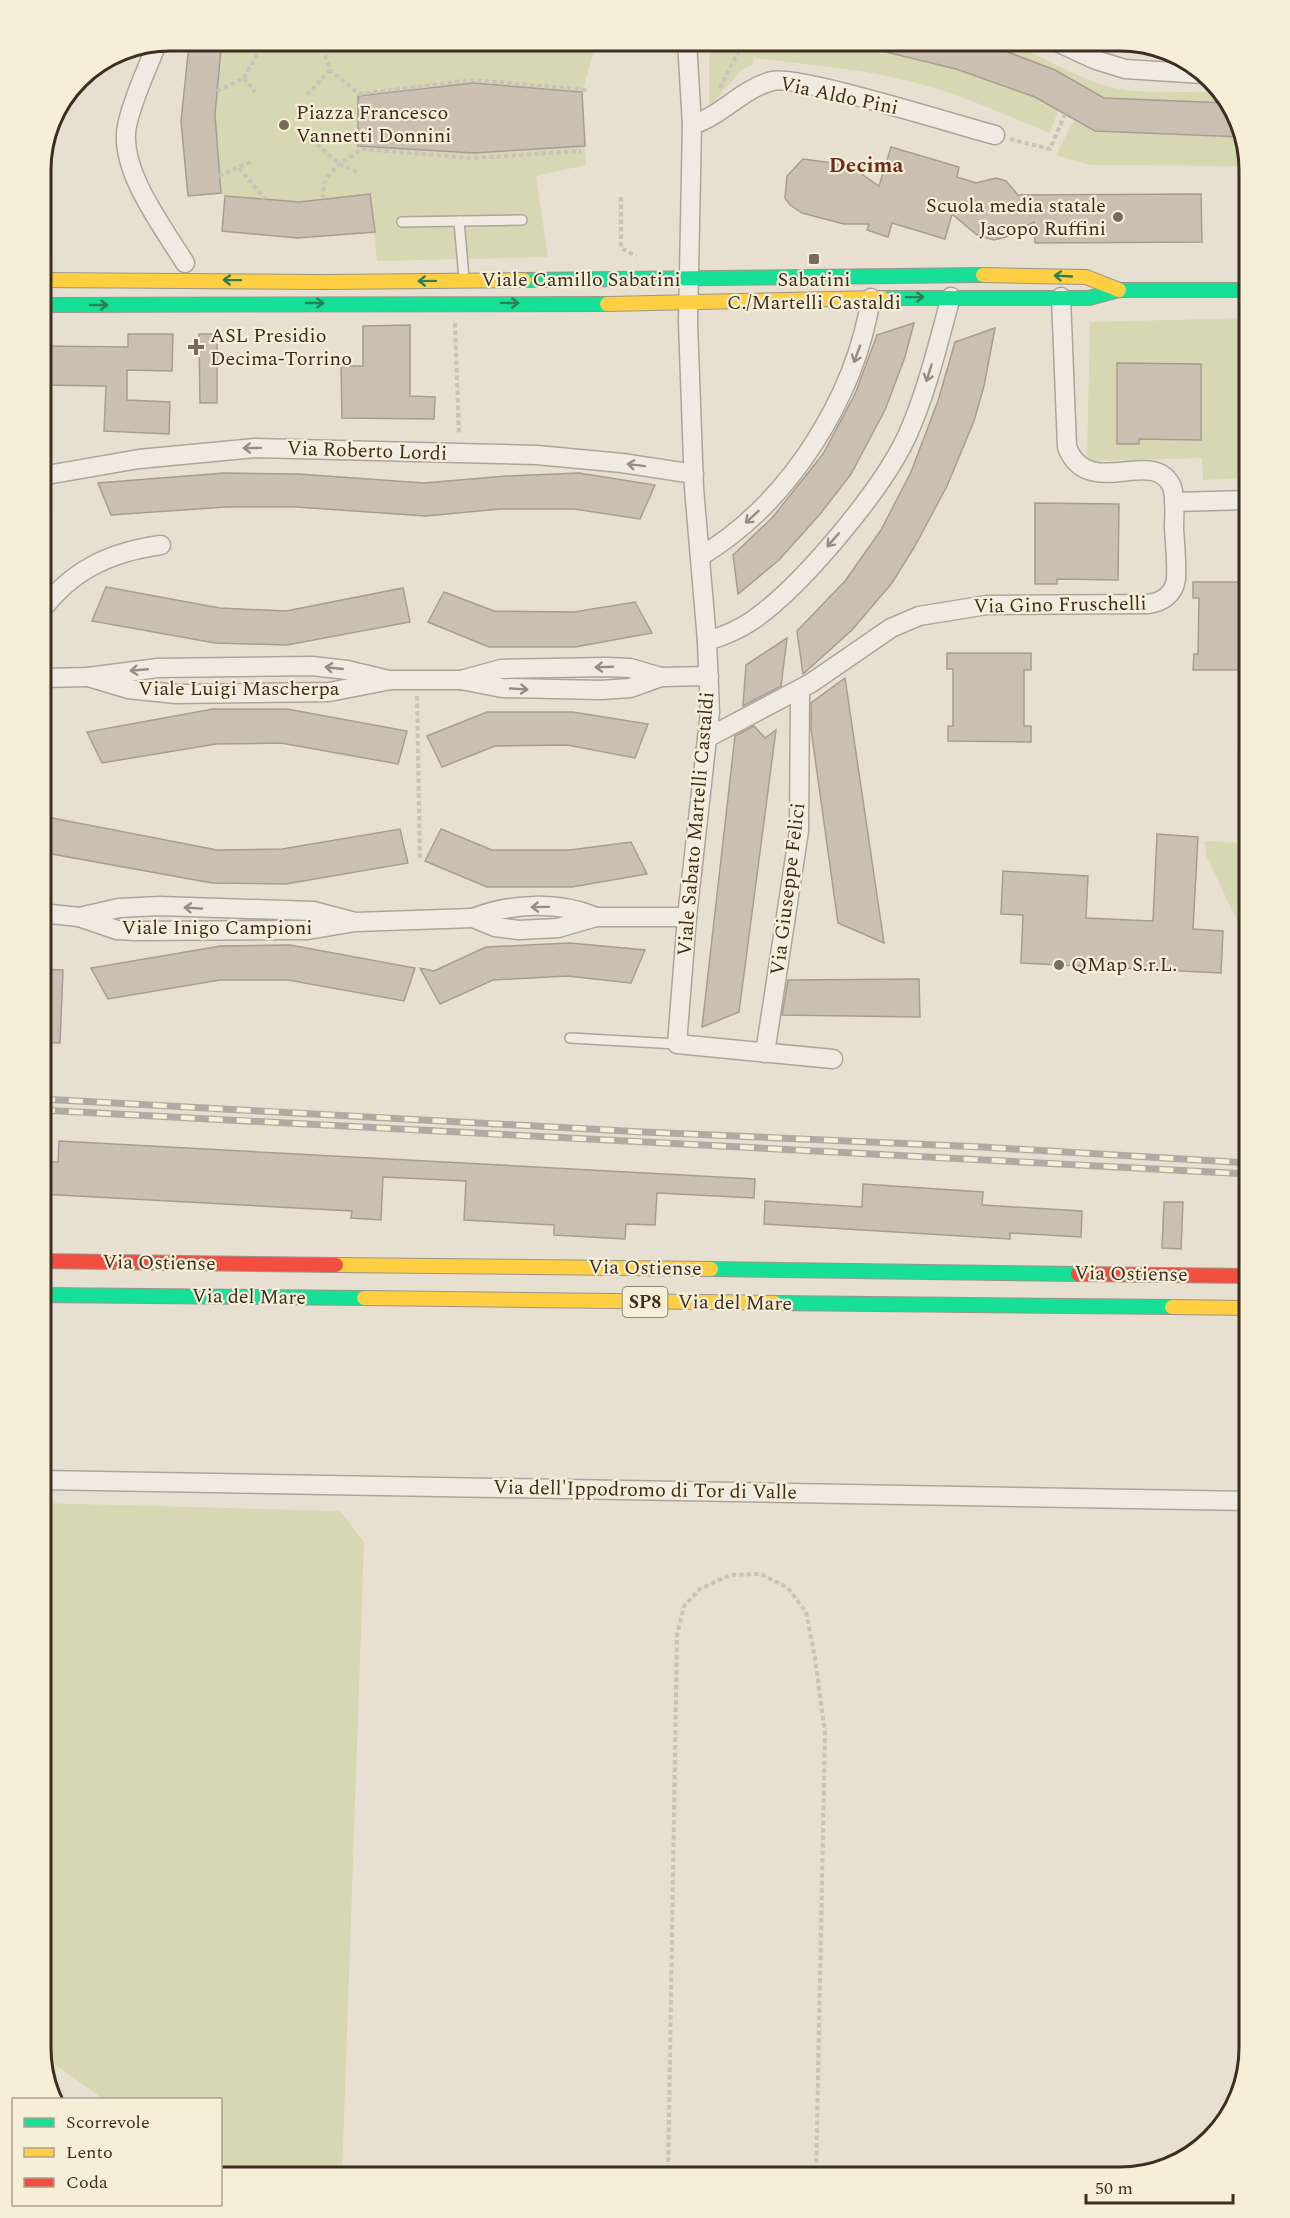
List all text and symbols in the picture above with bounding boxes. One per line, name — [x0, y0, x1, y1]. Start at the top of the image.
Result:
street label: Via Aldo Pini — [777, 69, 901, 123]
place label: Piazza Francesco Vannetti Donnini — [296, 98, 452, 151]
marker: Piazza Francesco Vannetti Donnini — [277, 118, 291, 132]
district label: Decima — [829, 150, 903, 182]
place label: Scuola media statale Jacopo Ruffini — [926, 191, 1106, 244]
marker: Scuola media statale Jacopo Ruffini — [1111, 210, 1125, 224]
marker: Sabatini C./Martelli Castaldi — [807, 252, 821, 266]
street label: Viale Camillo Sabatini — [481, 265, 681, 295]
place label: Sabatini C./Martelli Castaldi — [727, 265, 901, 318]
one-way arrow — [1053, 270, 1073, 281]
one-way arrow — [222, 274, 242, 285]
one-way arrow — [417, 275, 437, 286]
one-way arrow — [905, 291, 925, 303]
one-way arrow — [305, 297, 325, 309]
one-way arrow — [500, 297, 520, 309]
one-way arrow — [89, 299, 109, 311]
place label: ASL Presidio Decima-Torrino — [210, 321, 352, 374]
marker: ASL Presidio Decima-Torrino — [187, 338, 205, 356]
one-way arrow — [850, 344, 861, 363]
one-way arrow — [923, 363, 934, 382]
street label: Via Roberto Lordi — [286, 433, 448, 469]
one-way arrow — [243, 443, 263, 454]
one-way arrow — [626, 459, 646, 470]
one-way arrow — [745, 510, 760, 524]
one-way arrow — [826, 532, 839, 548]
street label: Via Gino Fruschelli — [973, 588, 1147, 622]
one-way arrow — [324, 662, 344, 673]
one-way arrow — [594, 662, 614, 673]
one-way arrow — [129, 665, 149, 676]
street label: Viale Luigi Mascherpa — [138, 674, 340, 704]
one-way arrow — [508, 683, 528, 694]
street label: Viale Sabato Martelli Castaldi — [669, 690, 723, 958]
street label: Via Giuseppe Felici — [763, 801, 813, 977]
one-way arrow — [530, 901, 550, 913]
one-way arrow — [184, 903, 204, 914]
street label: Viale Inigo Campioni — [121, 913, 313, 943]
place label: QMap S.r.L. — [1071, 950, 1177, 980]
marker: QMap S.r.L. — [1052, 958, 1066, 972]
street label: Via Ostiense — [102, 1247, 216, 1279]
street label: Via Ostiense — [588, 1252, 702, 1284]
street label: Via Ostiense — [1074, 1258, 1188, 1290]
street label: Via del Mare — [192, 1281, 306, 1313]
road number: SP8 — [622, 1287, 668, 1317]
street label: Via del Mare — [678, 1287, 792, 1319]
street label: Via dell'Ippodromo di Tor di Valle — [493, 1472, 797, 1508]
legend — [12, 2098, 222, 2206]
text: Scorrevole — [66, 2109, 150, 2136]
text: Lento — [66, 2139, 113, 2166]
scale bar — [1086, 2167, 1233, 2205]
text: Coda — [66, 2169, 108, 2196]
text: 50 m — [1095, 2175, 1133, 2202]

